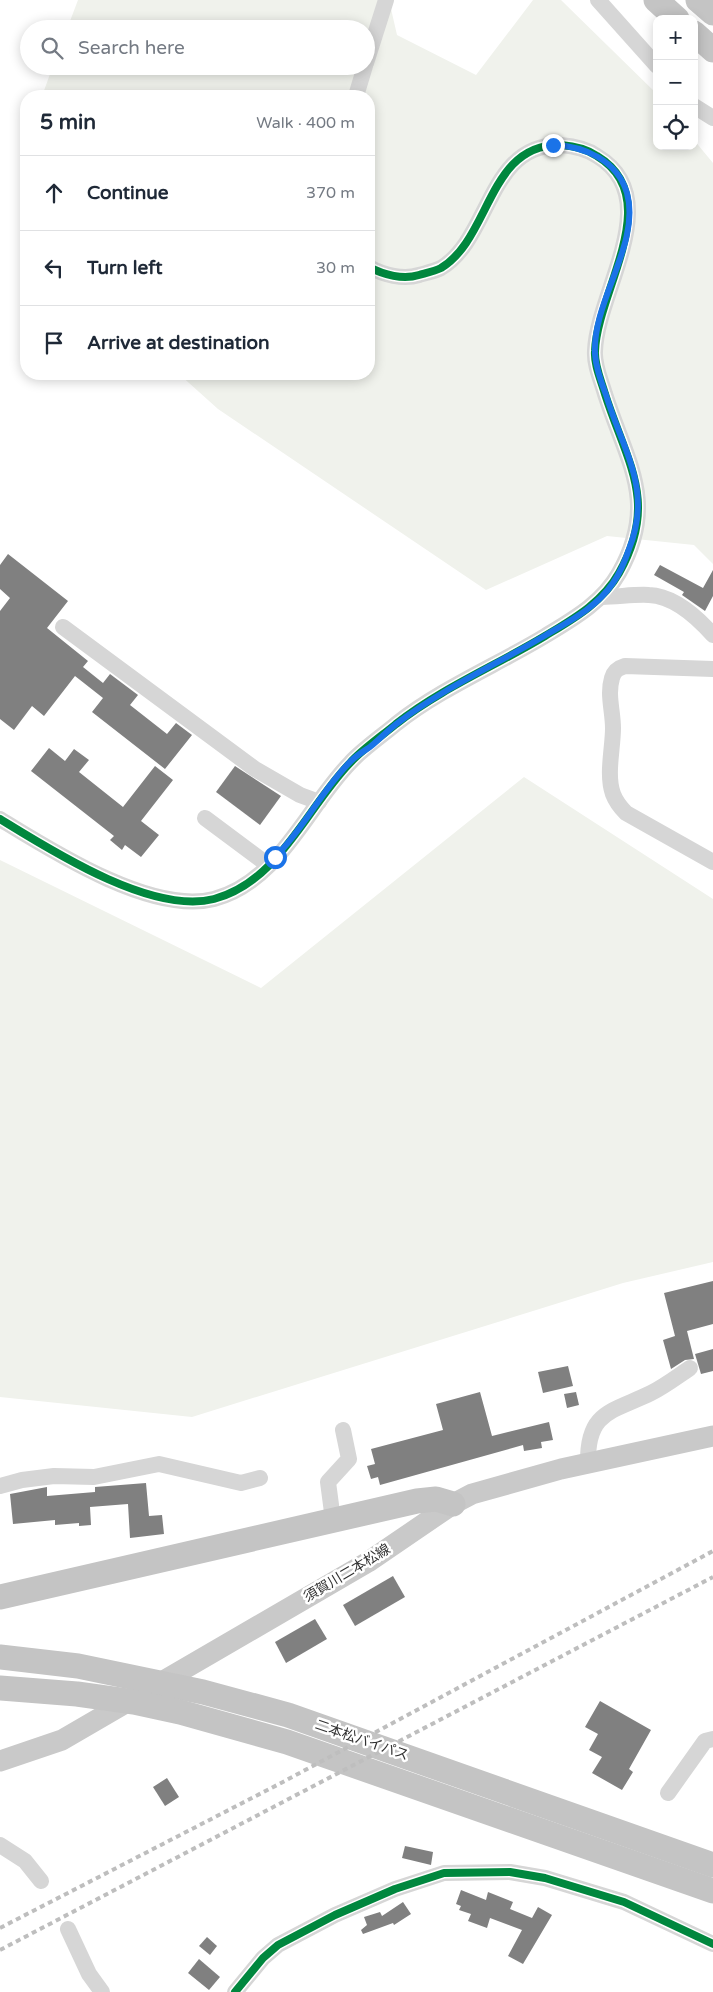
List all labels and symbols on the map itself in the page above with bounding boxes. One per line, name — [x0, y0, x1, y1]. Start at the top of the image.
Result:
route end — [542, 134, 565, 157]
route start — [264, 846, 287, 869]
street label: 須賀川二本松線 — [301, 1540, 393, 1606]
street label: 二本松バイパス — [313, 1716, 411, 1764]

